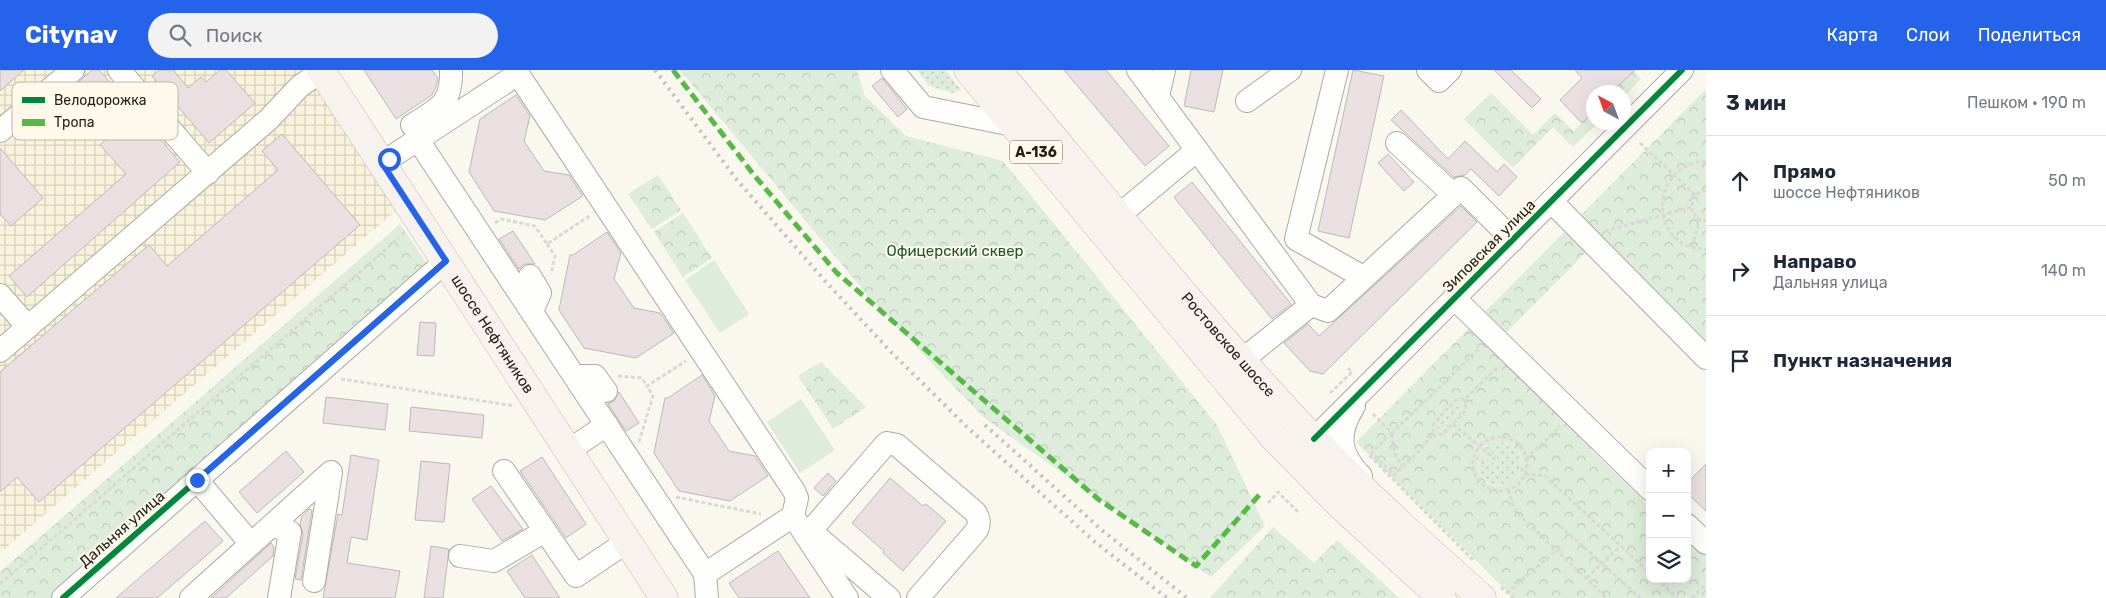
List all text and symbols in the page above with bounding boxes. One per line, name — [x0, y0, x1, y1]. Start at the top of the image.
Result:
search box — [148, 13, 498, 58]
text: Citynav — [25, 21, 118, 49]
icon: search — [166, 21, 194, 49]
text: Поиск — [206, 24, 262, 47]
text: Карта — [1827, 24, 1878, 46]
text: Слои — [1906, 24, 1950, 46]
text: Поделиться — [1978, 24, 2081, 46]
legend — [12, 82, 178, 140]
north arrow — [1586, 85, 1631, 130]
text: 3 мин — [1726, 90, 1786, 115]
text: Велодорожка — [54, 92, 147, 109]
text: Пешком · 190 m — [1967, 93, 2086, 112]
text: Тропа — [54, 114, 95, 131]
road number: А-136 — [1010, 140, 1062, 164]
route start — [378, 148, 401, 171]
text: Прямо — [1773, 160, 1836, 183]
icon: ahead — [1726, 167, 1754, 195]
text: 50 m — [2048, 171, 2086, 190]
text: шоссе Нефтяников — [1773, 183, 1920, 202]
street label: Зиповская улица — [1439, 196, 1539, 296]
park label: Офицерский сквер — [887, 242, 1024, 260]
text: Направо — [1773, 250, 1857, 273]
icon: right — [1726, 257, 1754, 285]
text: 140 m — [2041, 261, 2086, 280]
street label: шоссе Нефтяников — [447, 271, 538, 397]
text: Дальняя улица — [1773, 273, 1888, 292]
street label: Ростовское шоссе — [1177, 289, 1279, 401]
icon: arrive — [1726, 347, 1754, 375]
text: Пункт назначения — [1773, 349, 1952, 372]
map controls — [1646, 448, 1691, 583]
button: + — [1646, 448, 1691, 493]
route end — [186, 469, 209, 492]
street label: Дальняя улица — [76, 487, 168, 571]
button: − — [1646, 493, 1691, 538]
button: layers — [1646, 538, 1691, 583]

